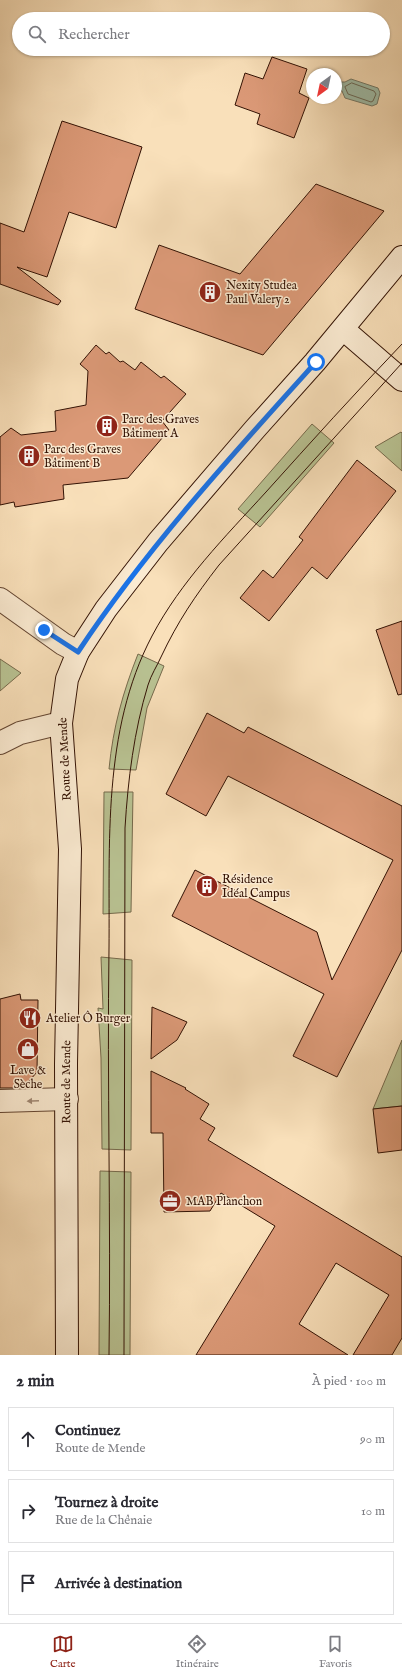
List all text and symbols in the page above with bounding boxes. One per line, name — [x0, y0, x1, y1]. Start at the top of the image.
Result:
search box — [12, 12, 390, 56]
icon: search — [26, 23, 48, 45]
text: Rechercher — [58, 25, 130, 44]
north arrow — [306, 68, 342, 104]
place label: Nexity Studea Paul Valery 2 — [226, 278, 298, 307]
building icon: Nexity Studea Paul Valery 2 — [197, 279, 223, 305]
route start — [307, 353, 325, 371]
place label: Parc des Graves Bâtiment A — [122, 412, 199, 441]
building icon: Parc des Graves Bâtiment A — [94, 413, 120, 439]
place label: Parc des Graves Bâtiment B — [44, 442, 121, 471]
building icon: Parc des Graves Bâtiment B — [16, 443, 42, 469]
route end — [35, 621, 53, 639]
street label: Route de Mende — [55, 716, 75, 801]
place label: Résidence Idéal Campus — [222, 872, 290, 902]
building icon: Résidence Idéal Campus — [194, 873, 220, 899]
restaurant icon: Atelier Ô Burger — [17, 1005, 43, 1031]
place label: Atelier Ô Burger — [45, 1010, 131, 1026]
shop icon: Lave & Sèche — [15, 1036, 41, 1062]
street label: Route de Mende — [59, 1040, 74, 1124]
place label: Lave & Sèche — [10, 1063, 46, 1092]
one-way arrow — [27, 1097, 39, 1104]
office icon: MAB Planchon — [157, 1188, 183, 1214]
place label: MAB Planchon — [186, 1194, 263, 1209]
text: 2 min — [16, 1371, 54, 1392]
text: À pied · 100 m — [312, 1373, 386, 1390]
text: Continuez — [55, 1421, 120, 1440]
icon: ahead — [17, 1428, 39, 1450]
text: 90 m — [360, 1431, 385, 1448]
text: Route de Mende — [55, 1440, 145, 1457]
text: Tournez à droite — [55, 1493, 158, 1512]
icon: right — [17, 1500, 39, 1522]
text: 10 m — [361, 1503, 385, 1520]
text: Rue de la Chênaie — [55, 1512, 152, 1529]
icon: arrive — [17, 1572, 39, 1594]
text: Arrivée à destination — [55, 1574, 182, 1593]
tab: Carte — [50, 1633, 76, 1671]
tab: Itinéraire — [176, 1633, 219, 1671]
tab: Favoris — [319, 1633, 352, 1671]

